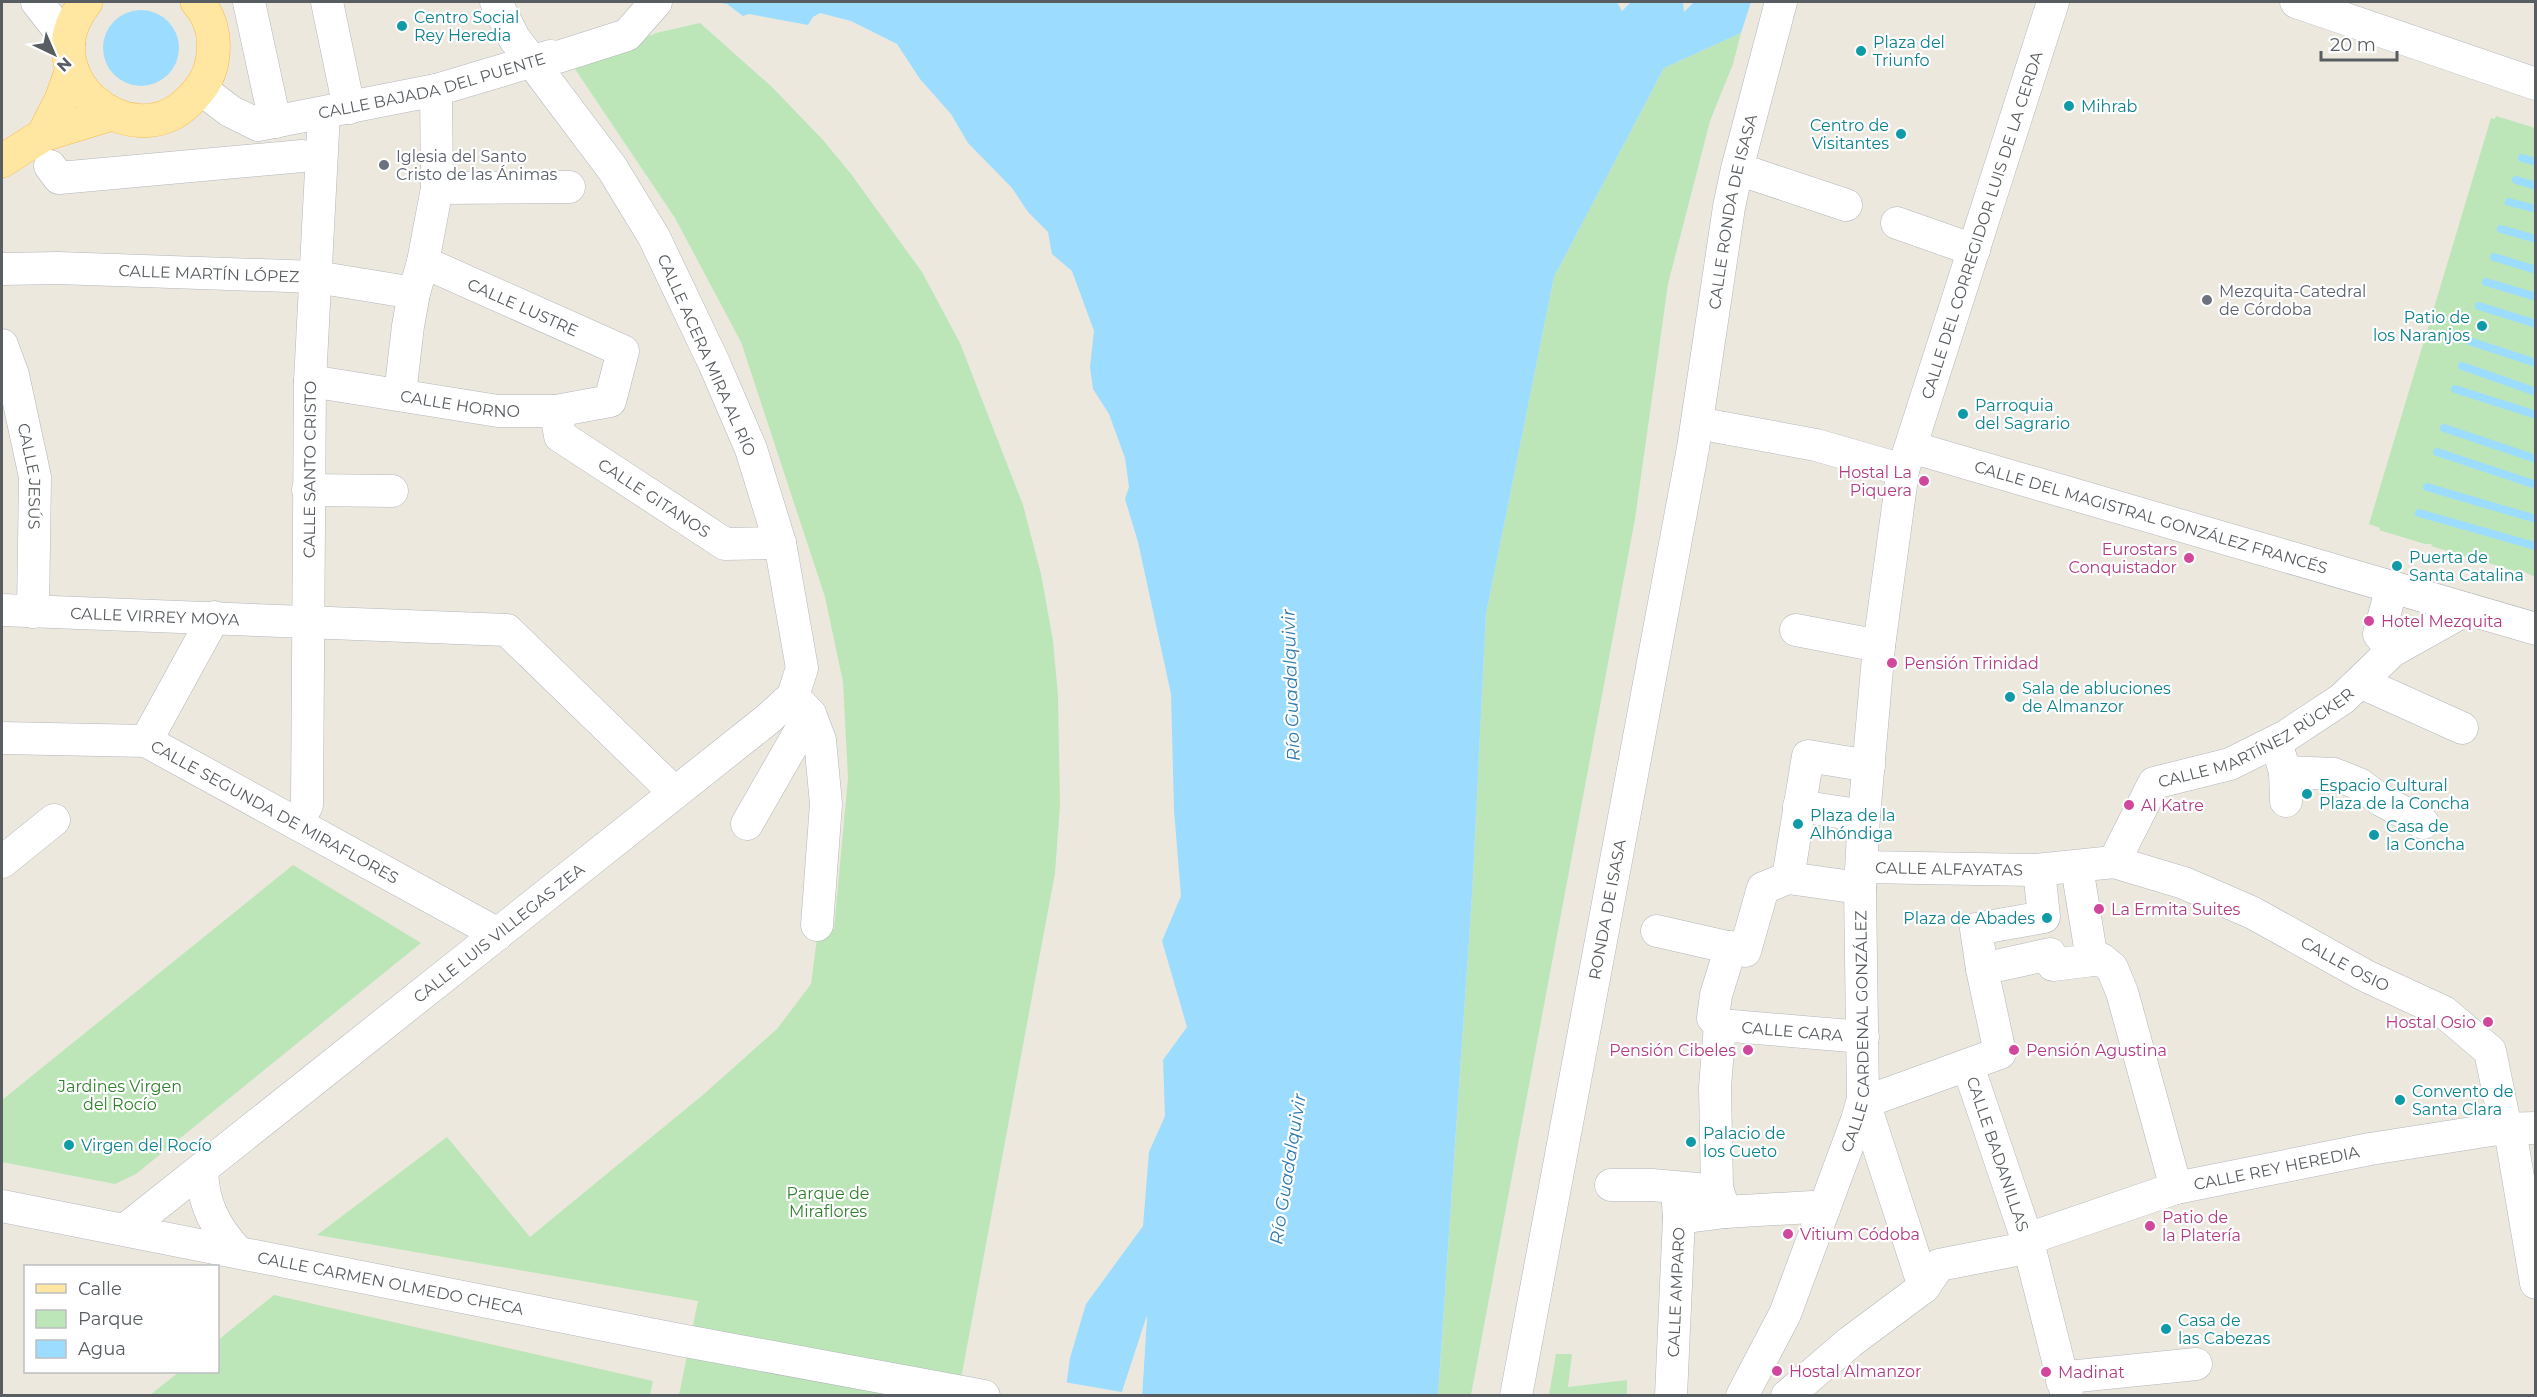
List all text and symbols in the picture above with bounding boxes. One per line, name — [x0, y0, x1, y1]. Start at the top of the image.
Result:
place label: Centro Social Rey Heredia — [414, 8, 519, 45]
marker: Centro Social Rey Heredia — [395, 19, 409, 33]
north arrow — [24, 24, 84, 84]
scale bar — [2321, 24, 2398, 62]
place label: Plaza del Triunfo — [1873, 33, 1945, 70]
text: 20 m — [2330, 34, 2376, 56]
marker: Plaza del Triunfo — [1854, 44, 1868, 58]
street label: CALLE BAJADA DEL PUENTE — [317, 49, 548, 123]
street label: CALLE DEL CORREGIDOR LUIS DE LA CERDA — [1917, 49, 2047, 401]
text: N — [53, 53, 75, 76]
place label: Mihrab — [2081, 97, 2138, 116]
marker: Mihrab — [2062, 99, 2076, 113]
street label: CALLE RONDA DE ISASA — [1705, 112, 1761, 311]
place label: Centro de Visitantes — [1810, 116, 1889, 153]
marker: Centro de Visitantes — [1894, 127, 1908, 141]
place label: Iglesia del Santo Cristo de las Ánimas — [396, 147, 558, 184]
marker: Iglesia del Santo Cristo de las Ánimas — [377, 158, 391, 172]
street label: CALLE ACERA MIRA AL RÍO — [653, 251, 760, 459]
street label: CALLE MARTÍN LÓPEZ — [118, 261, 300, 286]
street label: CALLE LUSTRE — [464, 275, 581, 340]
place label: Mezquita-Catedral de Córdoba — [2219, 282, 2366, 319]
marker: Mezquita-Catedral de Córdoba — [2200, 293, 2214, 307]
place label: Patio de los Naranjos — [2373, 308, 2470, 345]
marker: Patio de los Naranjos — [2475, 319, 2489, 333]
street label: CALLE SANTO CRISTO — [300, 381, 320, 558]
street label: CALLE HORNO — [399, 387, 520, 421]
place label: Parroquia del Sagrario — [1975, 396, 2070, 433]
marker: Parroquia del Sagrario — [1956, 407, 1970, 421]
street label: CALLE JESÚS — [14, 421, 44, 530]
street label: CALLE GITANOS — [594, 455, 714, 542]
street label: CALLE DEL MAGISTRAL GONZÁLEZ FRANCÉS — [1972, 457, 2330, 578]
place label: Hostal La Piquera — [1838, 463, 1912, 500]
marker: Hostal La Piquera — [1917, 474, 1931, 488]
place label: Eurostars Conquistador — [2069, 540, 2177, 577]
place label: Puerta de Santa Catalina — [2409, 548, 2524, 585]
marker: Eurostars Conquistador — [2182, 551, 2196, 565]
marker: Puerta de Santa Catalina — [2390, 559, 2404, 573]
street label: CALLE VIRREY MOYA — [70, 604, 240, 629]
water label: Río Guadalquivir — [1277, 608, 1305, 761]
place label: Hotel Mezquita — [2381, 612, 2503, 631]
marker: Hotel Mezquita — [2362, 614, 2376, 628]
place label: Pensión Trinidad — [1904, 654, 2039, 673]
marker: Pensión Trinidad — [1885, 656, 1899, 670]
place label: Sala de abluciones de Almanzor — [2022, 679, 2171, 716]
street label: CALLE MARTÍNEZ RÜCKER — [2156, 684, 2358, 792]
marker: Sala de abluciones de Almanzor — [2003, 690, 2017, 704]
street label: CALLE SEGUNDA DE MIRAFLORES — [147, 736, 402, 888]
place label: Espacio Cultural Plaza de la Concha — [2319, 776, 2470, 813]
marker: Espacio Cultural Plaza de la Concha — [2300, 787, 2314, 801]
place label: Al Katre — [2141, 796, 2204, 815]
marker: Al Katre — [2122, 798, 2136, 812]
place label: Plaza de la Alhóndiga — [1810, 806, 1896, 843]
marker: Plaza de la Alhóndiga — [1791, 817, 1805, 831]
place label: Casa de la Concha — [2386, 817, 2465, 854]
marker: Casa de la Concha — [2367, 828, 2381, 842]
street label: RONDA DE ISASA — [1585, 837, 1630, 981]
street label: CALLE ALFAYATAS — [1875, 858, 2023, 880]
street label: CALLE LUIS VILLEGAS ZEA — [410, 859, 589, 1007]
place label: La Ermita Suites — [2111, 900, 2241, 919]
marker: La Ermita Suites — [2092, 902, 2106, 916]
place label: Plaza de Abades — [1903, 909, 2035, 928]
street label: CALLE CARDENAL GONZÁLEZ — [1837, 910, 1873, 1155]
marker: Plaza de Abades — [2040, 911, 2054, 925]
street label: CALLE OSIO — [2297, 933, 2392, 995]
place label: Hostal Osio — [2385, 1013, 2476, 1032]
marker: Hostal Osio — [2481, 1015, 2495, 1029]
street label: CALLE CARA — [1741, 1018, 1844, 1045]
place label: Pensión Cibeles — [1609, 1041, 1736, 1060]
place label: Pensión Agustina — [2026, 1041, 2167, 1060]
marker: Pensión Cibeles — [1741, 1043, 1755, 1057]
marker: Pensión Agustina — [2007, 1043, 2021, 1057]
street label: CALLE BADANILLAS — [1962, 1074, 2033, 1234]
park label: Jardines Virgen del Rocío — [57, 1077, 182, 1114]
place label: Convento de Santa Clara — [2412, 1082, 2514, 1119]
water label: Río Guadalquivir — [1265, 1091, 1311, 1246]
marker: Convento de Santa Clara — [2393, 1093, 2407, 1107]
place label: Palacio de los Cueto — [1703, 1124, 1785, 1161]
marker: Palacio de los Cueto — [1684, 1135, 1698, 1149]
place label: Virgen del Rocío — [81, 1136, 212, 1155]
marker: Virgen del Rocío — [62, 1138, 76, 1152]
street label: CALLE REY HEREDIA — [2192, 1142, 2362, 1194]
park label: Parque de Miraflores — [787, 1184, 869, 1221]
place label: Patio de la Platería — [2162, 1208, 2241, 1245]
marker: Patio de la Platería — [2143, 1219, 2157, 1233]
place label: Vitium Códoba — [1800, 1225, 1920, 1244]
street label: CALLE AMPARO — [1664, 1227, 1689, 1358]
marker: Vitium Códoba — [1781, 1227, 1795, 1241]
street label: CALLE CARMEN OLMEDO CHECA — [256, 1248, 526, 1319]
legend — [24, 1265, 219, 1373]
text: Calle — [78, 1278, 122, 1300]
text: Parque — [78, 1308, 144, 1330]
place label: Casa de las Cabezas — [2178, 1311, 2270, 1348]
marker: Casa de las Cabezas — [2159, 1322, 2173, 1336]
text: Agua — [78, 1338, 126, 1360]
place label: Hostal Almanzor — [1789, 1362, 1921, 1381]
place label: Madinat — [2058, 1363, 2125, 1382]
marker: Hostal Almanzor — [1770, 1364, 1784, 1378]
marker: Madinat — [2039, 1365, 2053, 1379]

